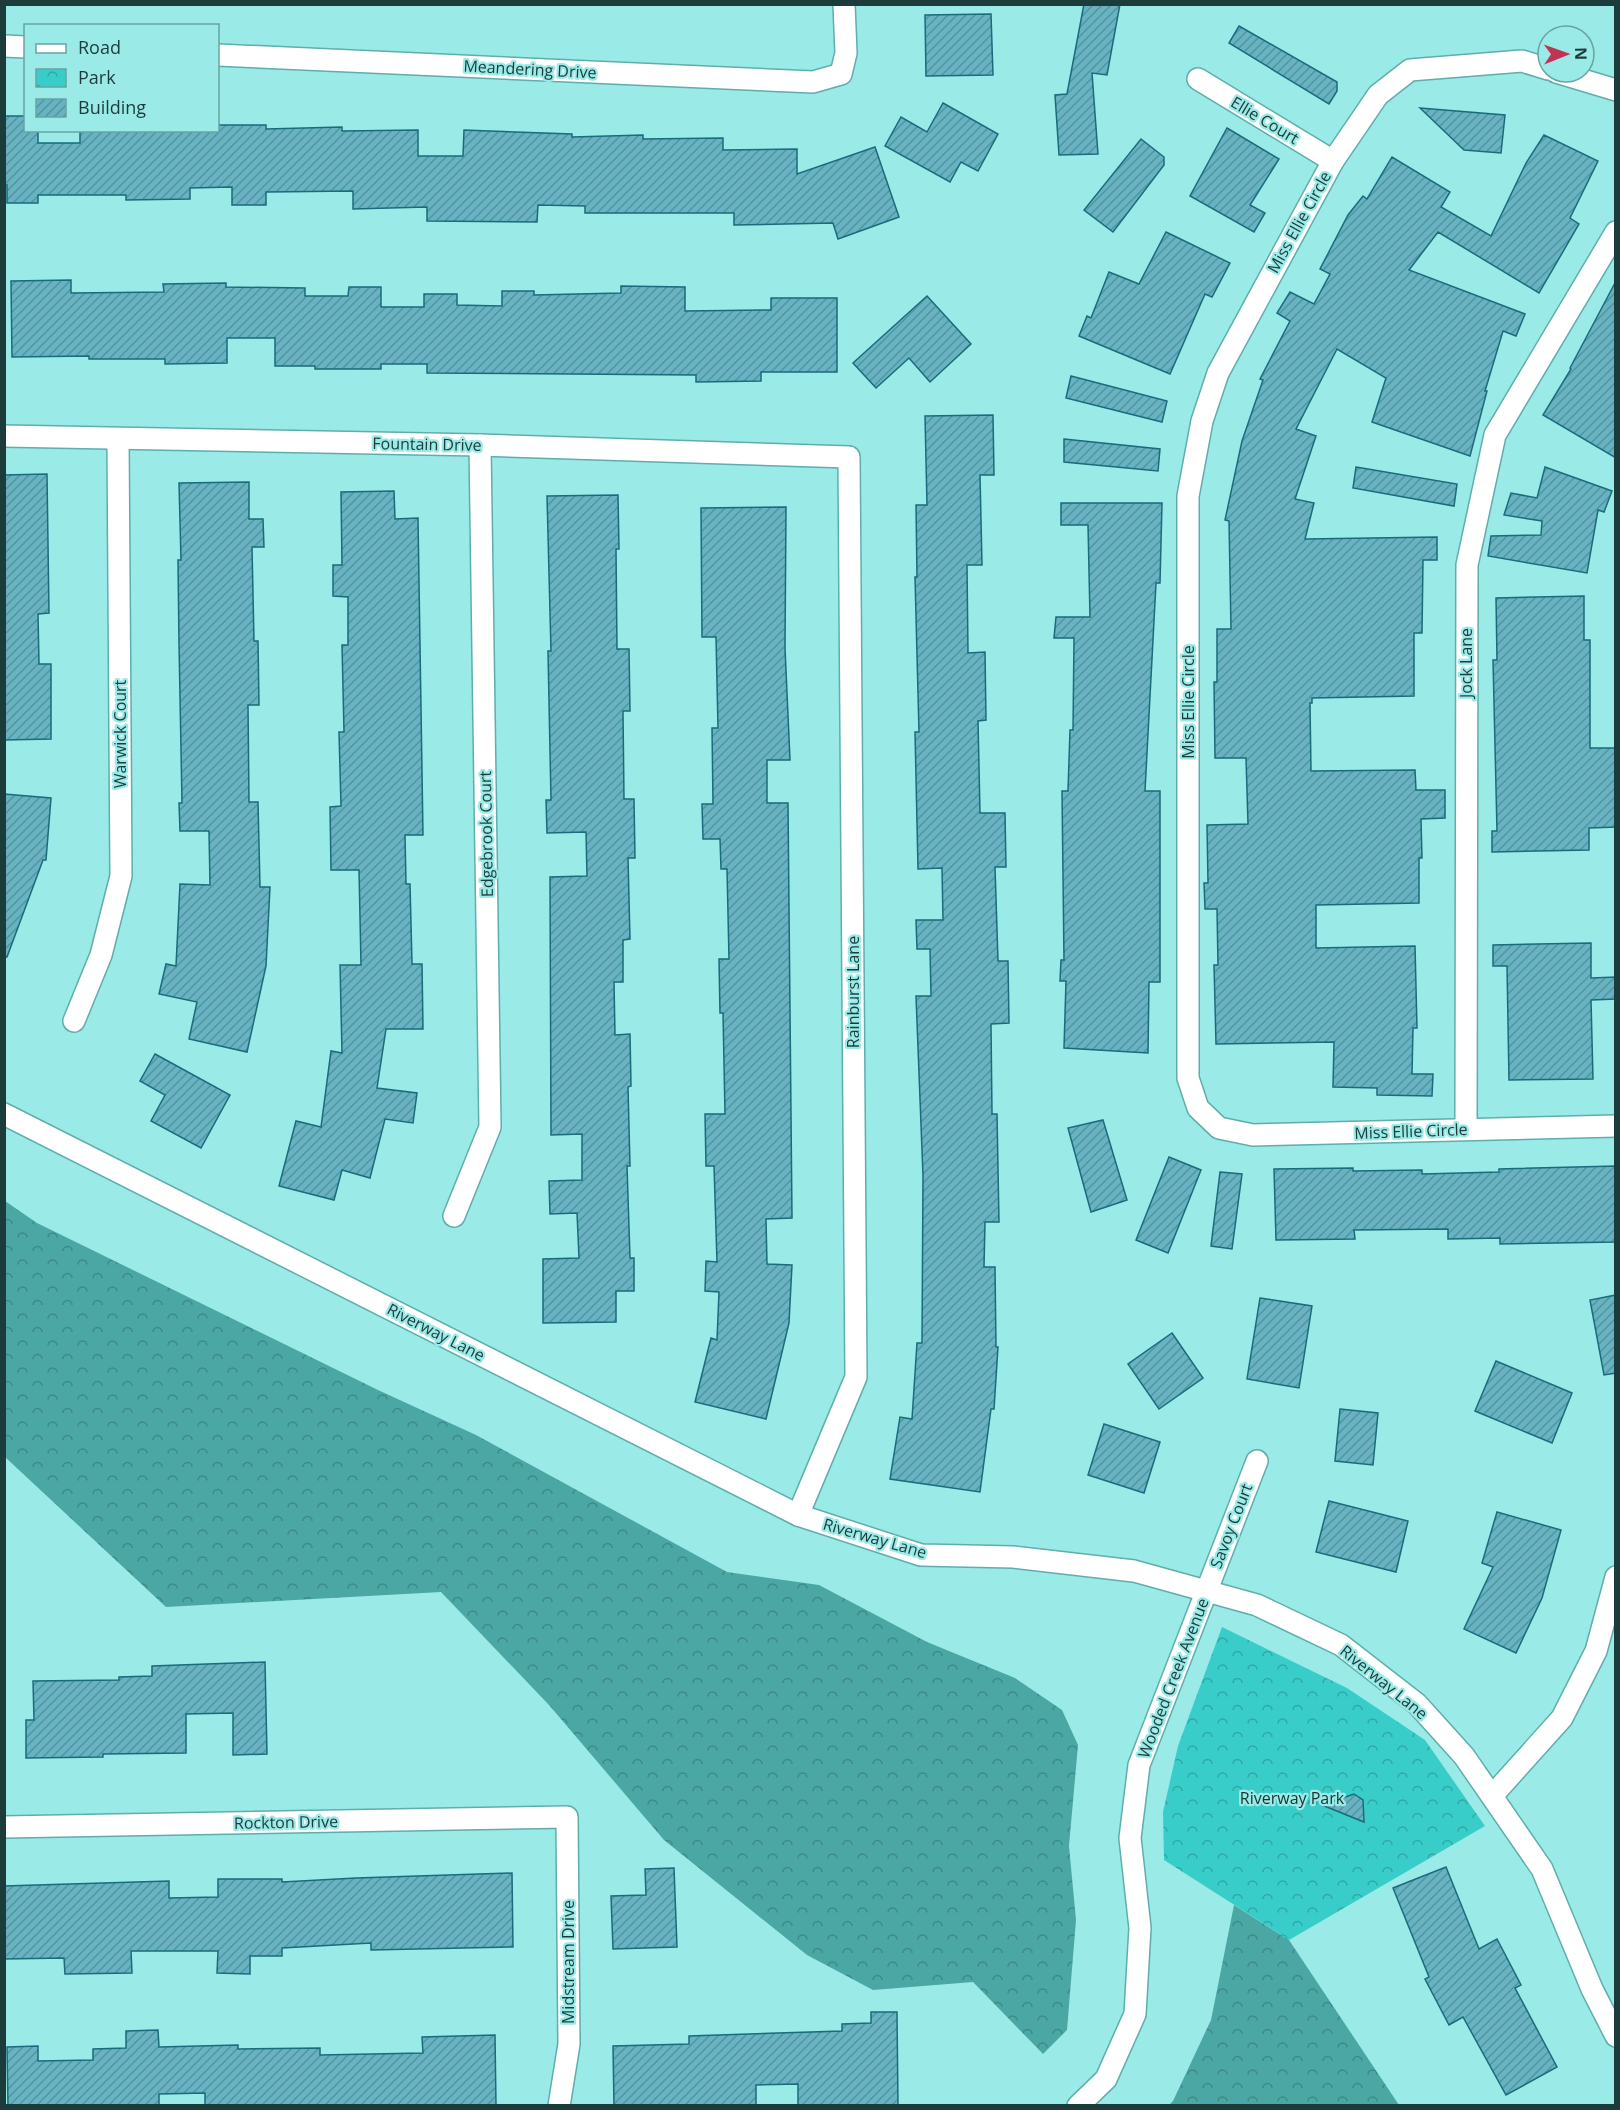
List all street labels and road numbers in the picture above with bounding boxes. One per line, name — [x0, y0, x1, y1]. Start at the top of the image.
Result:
street label: Meandering Drive — [463, 55, 597, 83]
street label: Ellie Court — [1227, 91, 1303, 149]
street label: Miss Ellie Circle — [1262, 167, 1336, 277]
street label: Fountain Drive — [372, 432, 482, 456]
street label: Jock Lane — [1455, 628, 1477, 700]
street label: Miss Ellie Circle — [1177, 645, 1199, 759]
street label: Warwick Court — [109, 679, 131, 788]
street label: Edgebrook Court — [474, 770, 498, 897]
street label: Rainburst Lane — [842, 936, 864, 1048]
street label: Miss Ellie Circle — [1354, 1118, 1468, 1144]
street label: Riverway Lane — [383, 1298, 489, 1366]
street label: Savoy Court — [1205, 1480, 1257, 1572]
street label: Riverway Lane — [821, 1513, 929, 1563]
street label: Wooded Creek Avenue — [1132, 1595, 1214, 1761]
street label: Riverway Lane — [1336, 1640, 1432, 1724]
street label: Rockton Drive — [234, 1810, 338, 1834]
street label: Midstream Drive — [557, 1900, 579, 2024]

